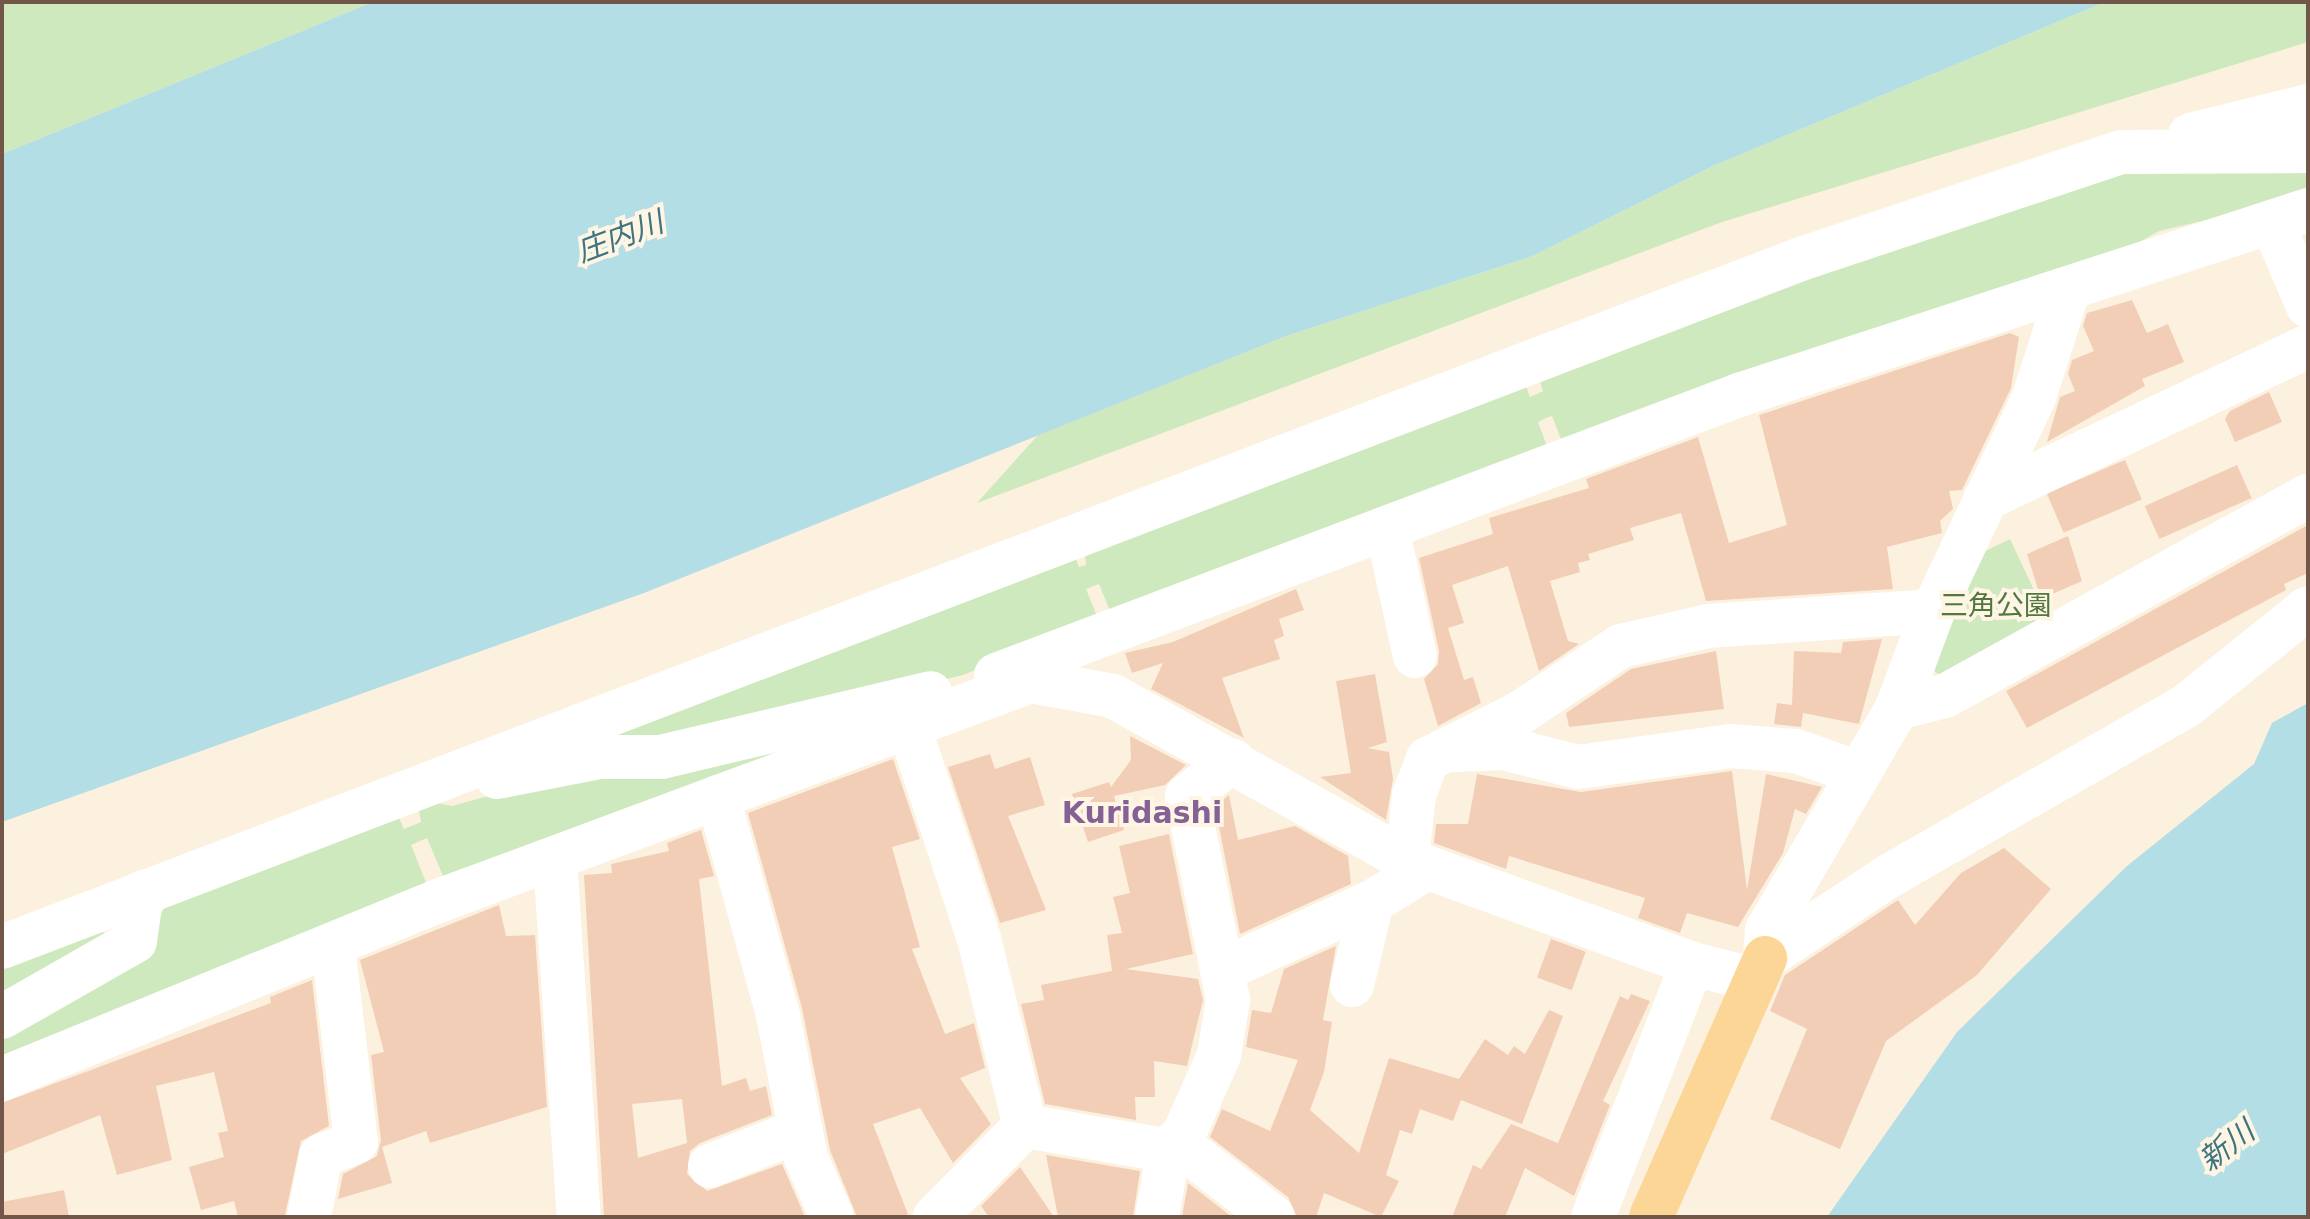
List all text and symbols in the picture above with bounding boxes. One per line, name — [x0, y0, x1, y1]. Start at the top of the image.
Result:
water label: 庄内川 — [572, 204, 668, 270]
park label: 三角公園 — [1940, 589, 2052, 623]
district label: Kuridashi — [1062, 795, 1222, 831]
water label: 新川 — [2192, 1113, 2262, 1179]

